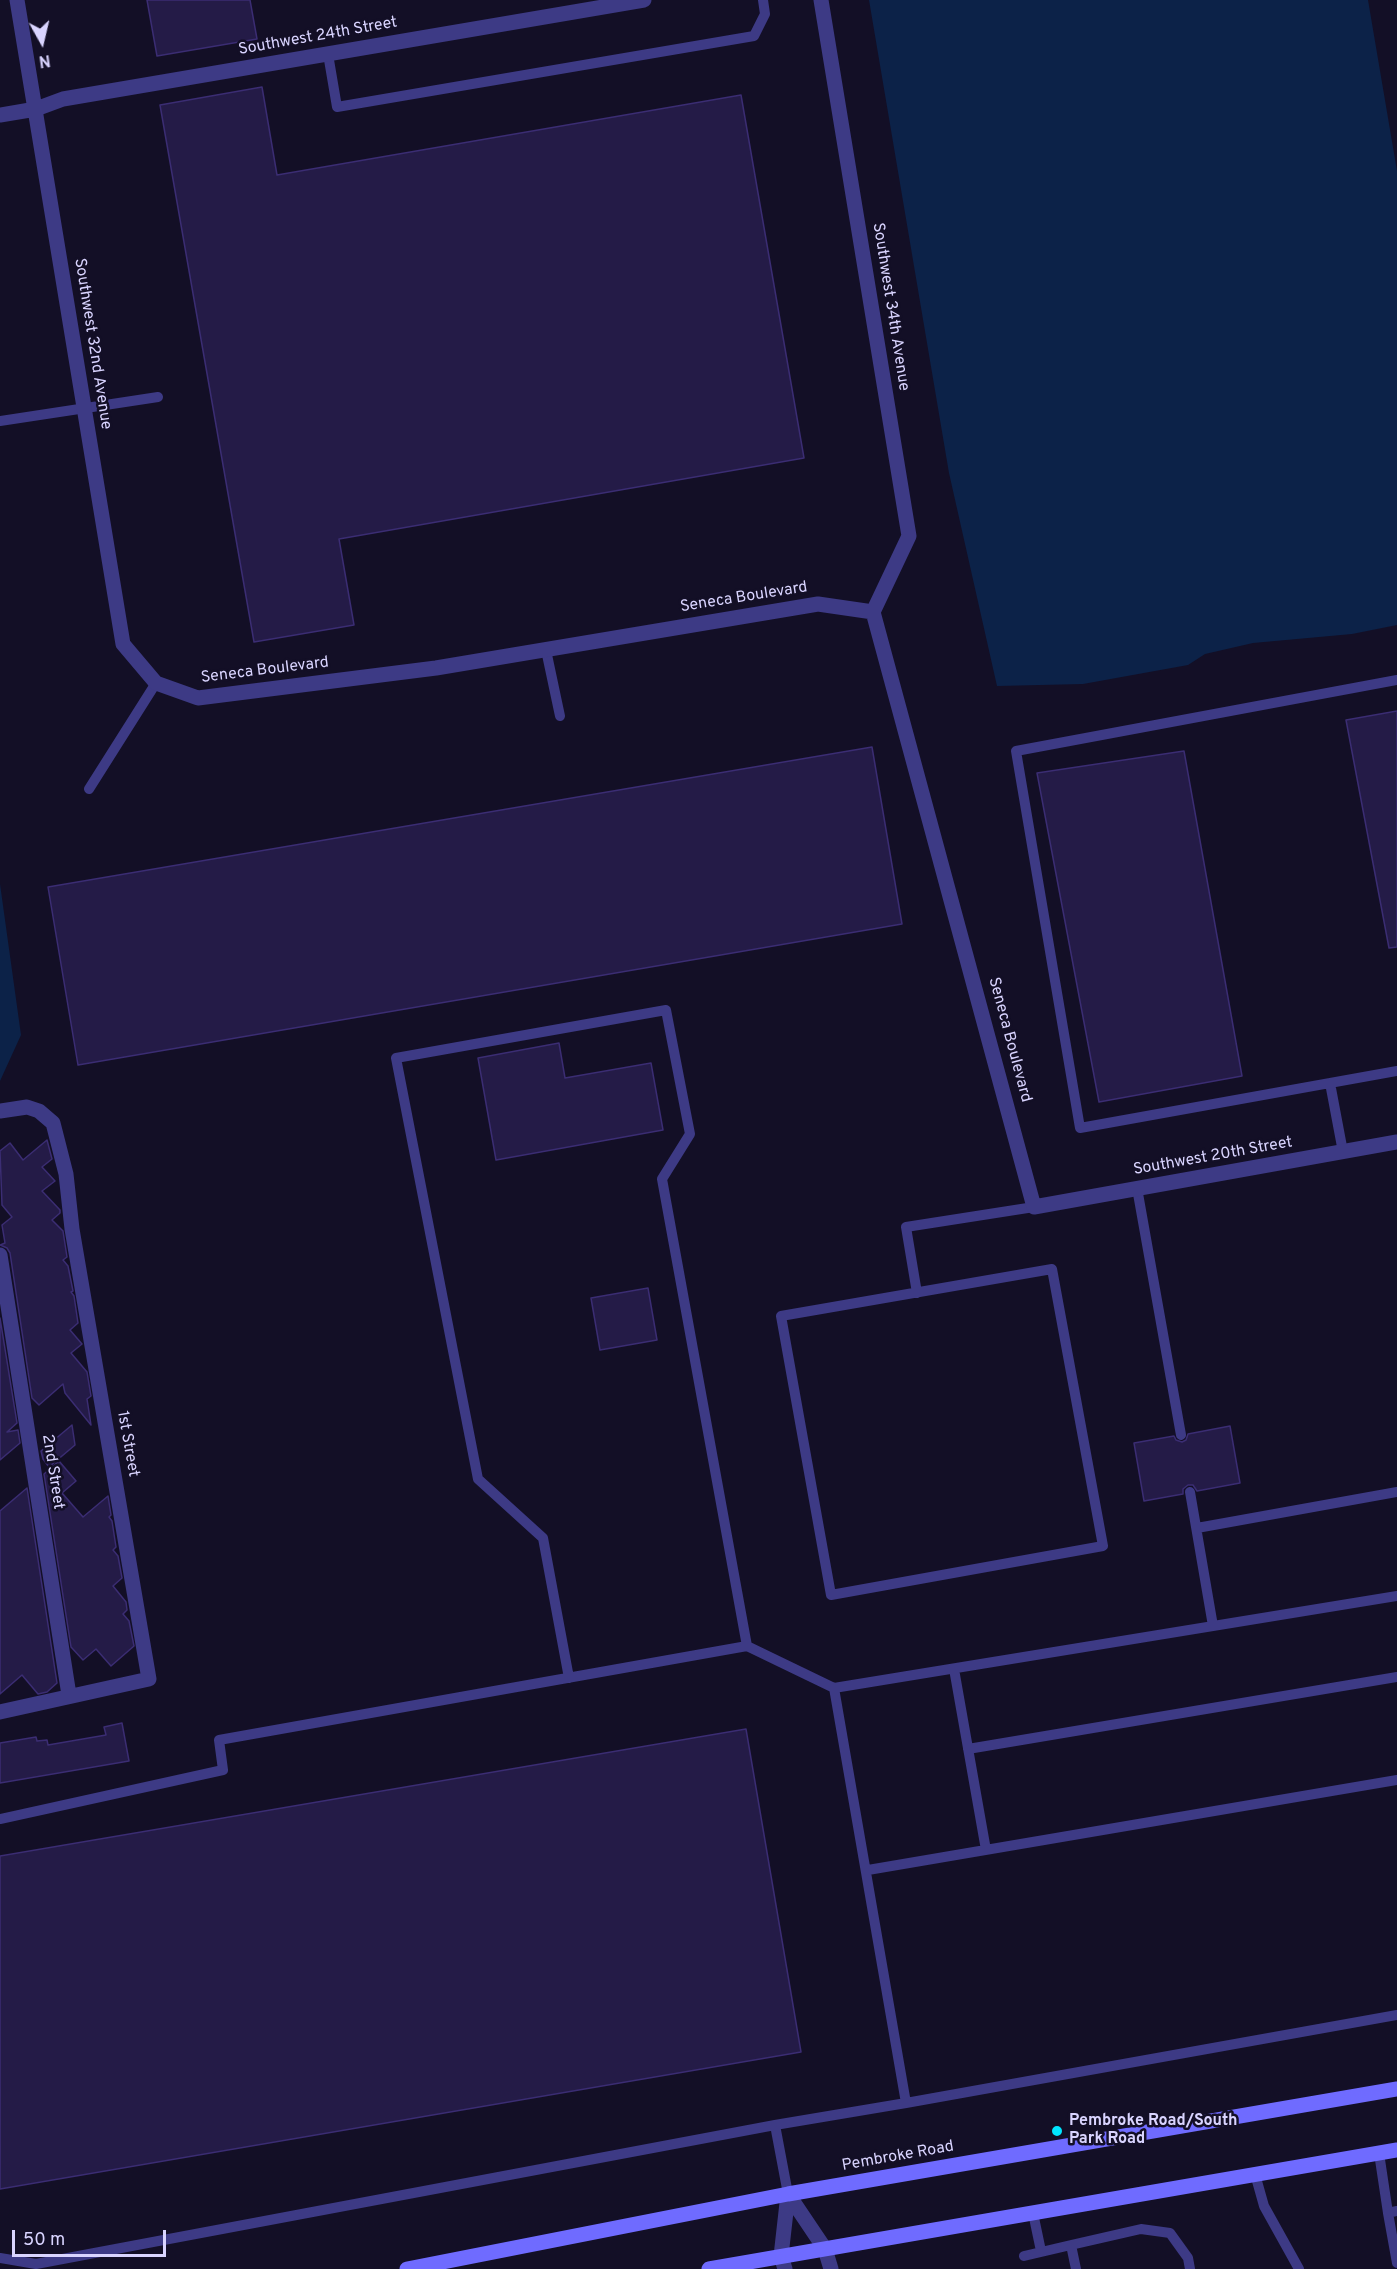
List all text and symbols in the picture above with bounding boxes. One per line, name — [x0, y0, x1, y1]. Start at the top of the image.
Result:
north arrow — [12, 12, 72, 72]
street label: Southwest 24th Street — [237, 14, 399, 60]
text: N — [37, 49, 52, 71]
street label: Southwest 34th Avenue — [867, 221, 913, 393]
street label: Southwest 32nd Avenue — [69, 257, 115, 431]
street label: Seneca Boulevard — [679, 578, 809, 618]
street label: Seneca Boulevard — [200, 654, 330, 688]
street label: Seneca Boulevard — [983, 975, 1035, 1105]
street label: Southwest 20th Street — [1132, 1134, 1294, 1180]
street label: 1st Street — [112, 1409, 142, 1479]
street label: 2nd Street — [37, 1433, 67, 1511]
place label: Pembroke Road/South Park Road — [1069, 2112, 1237, 2150]
marker: Pembroke Road/South Park Road — [1050, 2124, 1064, 2138]
street label: Pembroke Road — [840, 2138, 956, 2176]
scale bar — [15, 2218, 170, 2256]
text: 50 m — [23, 2229, 65, 2252]

